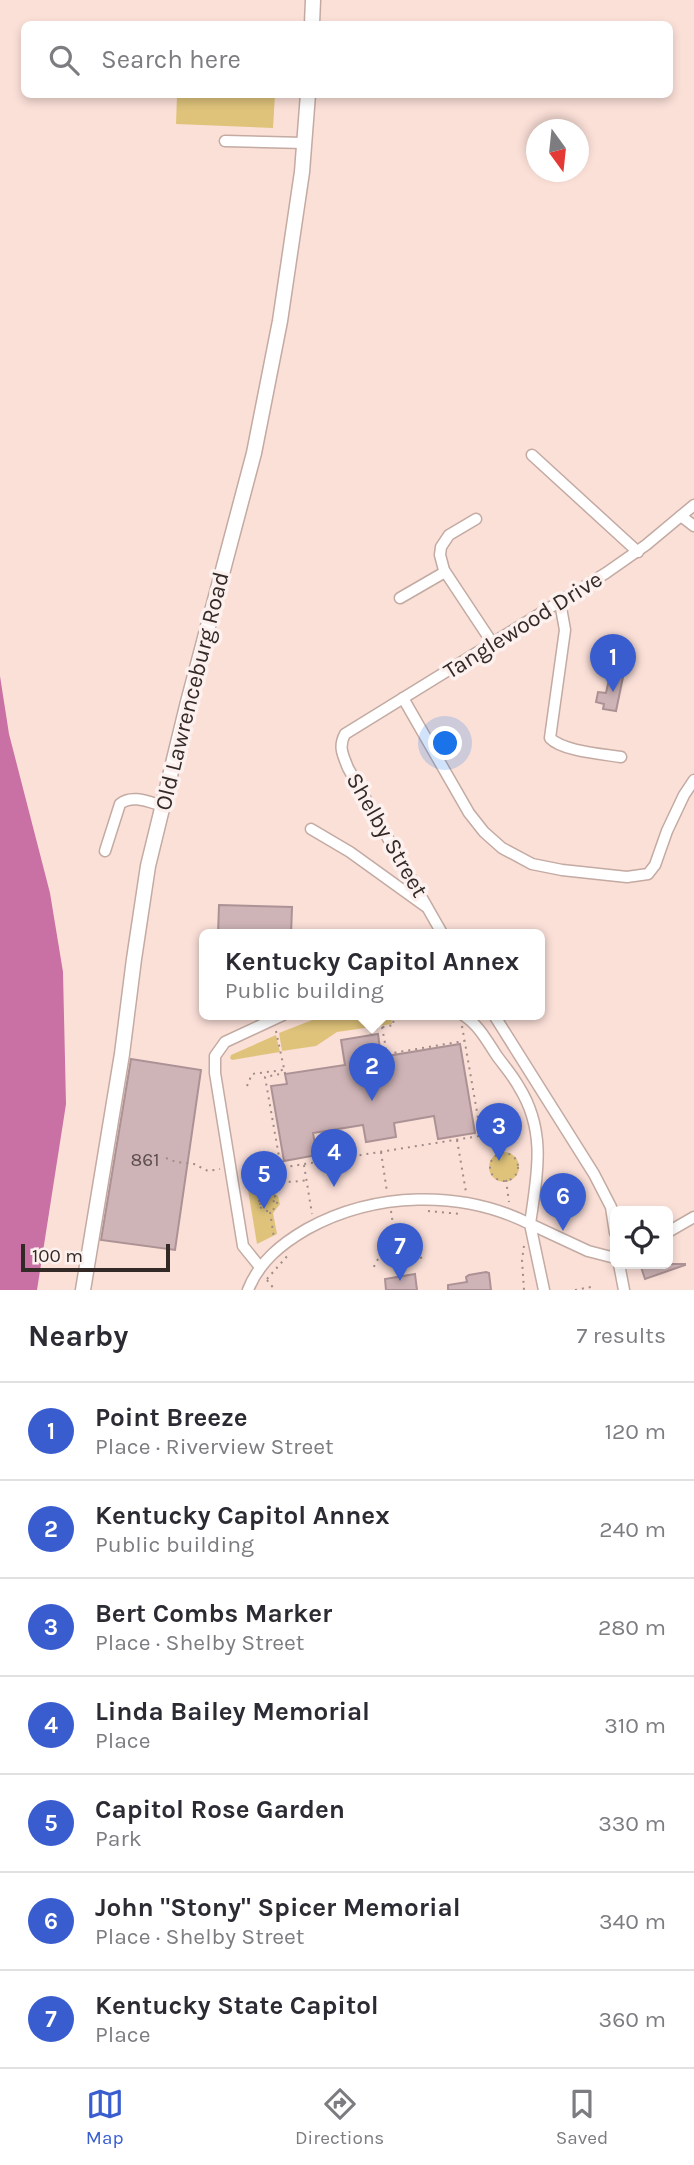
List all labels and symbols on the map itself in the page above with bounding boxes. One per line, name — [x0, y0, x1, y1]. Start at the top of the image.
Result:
north arrow — [526, 119, 589, 182]
street label: Tanglewood Drive — [439, 565, 607, 685]
street label: Old Lawrenceburg Road — [149, 569, 235, 813]
pin: 1 — [590, 634, 636, 692]
your location — [428, 726, 462, 760]
street label: Shelby Street — [341, 768, 434, 902]
pin: 2 — [349, 1043, 395, 1101]
pin: 3 — [476, 1103, 522, 1161]
pin: 4 — [311, 1129, 357, 1187]
house number: 861 — [131, 1149, 159, 1171]
pin: 5 — [241, 1151, 287, 1209]
pin: 6 — [540, 1173, 586, 1231]
pin: 7 — [377, 1223, 423, 1281]
scale bar — [21, 1241, 170, 1273]

